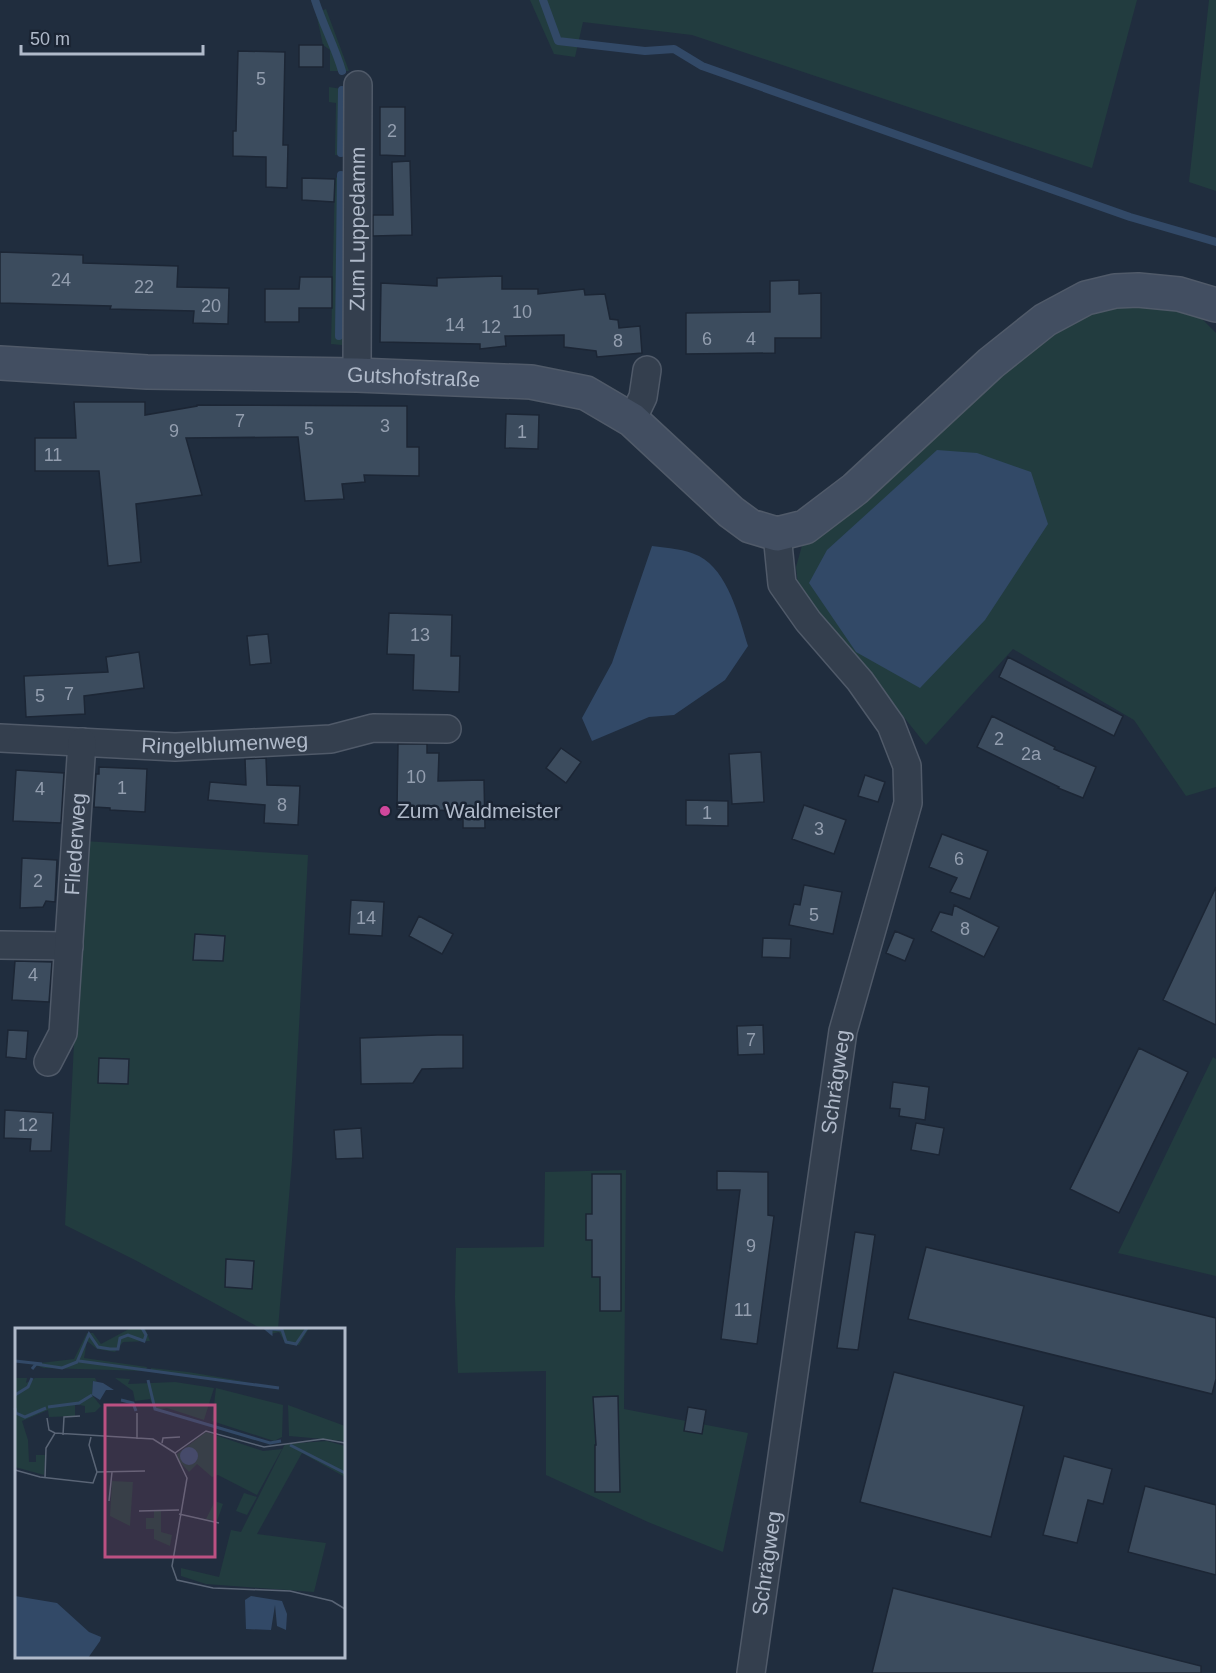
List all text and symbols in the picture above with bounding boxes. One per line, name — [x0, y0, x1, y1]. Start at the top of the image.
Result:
scale bar — [21, 18, 202, 56]
text: 50 m — [30, 29, 70, 49]
house number: 5 — [256, 69, 266, 89]
house number: 2 — [387, 121, 397, 141]
street label: Zum Luppedamm — [345, 147, 369, 311]
house number: 24 — [51, 270, 71, 290]
house number: 22 — [134, 277, 154, 297]
house number: 20 — [201, 296, 221, 316]
house number: 10 — [512, 302, 532, 322]
house number: 14 — [445, 315, 465, 335]
house number: 12 — [481, 317, 501, 337]
house number: 6 — [702, 329, 712, 349]
house number: 4 — [746, 329, 756, 349]
house number: 8 — [613, 331, 623, 351]
street label: Gutshofstraße — [347, 363, 481, 391]
house number: 7 — [235, 411, 245, 431]
house number: 3 — [380, 416, 390, 436]
house number: 5 — [304, 419, 314, 439]
house number: 9 — [169, 421, 179, 441]
house number: 1 — [517, 422, 527, 442]
house number: 11 — [44, 445, 62, 465]
house number: 13 — [410, 625, 430, 645]
house number: 7 — [64, 684, 74, 704]
house number: 5 — [35, 686, 45, 706]
street label: Ringelblumenweg — [141, 728, 309, 758]
house number: 2 — [994, 729, 1004, 749]
house number: 2a — [1021, 744, 1042, 764]
house number: 10 — [406, 767, 426, 787]
house number: 1 — [117, 778, 127, 798]
house number: 4 — [35, 779, 45, 799]
street label: Fliederweg — [60, 792, 90, 896]
house number: 8 — [277, 795, 287, 815]
place label: Zum Waldmeister — [397, 799, 561, 822]
house number: 1 — [702, 803, 712, 823]
marker: Zum Waldmeister — [378, 804, 392, 818]
house number: 3 — [814, 819, 824, 839]
house number: 6 — [954, 849, 964, 869]
house number: 2 — [33, 871, 43, 891]
house number: 5 — [809, 905, 819, 925]
house number: 14 — [356, 908, 376, 928]
house number: 8 — [960, 919, 970, 939]
house number: 4 — [28, 965, 38, 985]
street label: Schrägweg — [816, 1028, 854, 1136]
house number: 7 — [746, 1030, 756, 1050]
house number: 12 — [18, 1115, 38, 1135]
house number: 9 — [746, 1236, 756, 1256]
house number: 11 — [734, 1300, 752, 1320]
inset map — [15, 1328, 345, 1658]
street label: Schrägweg — [747, 1509, 785, 1617]

